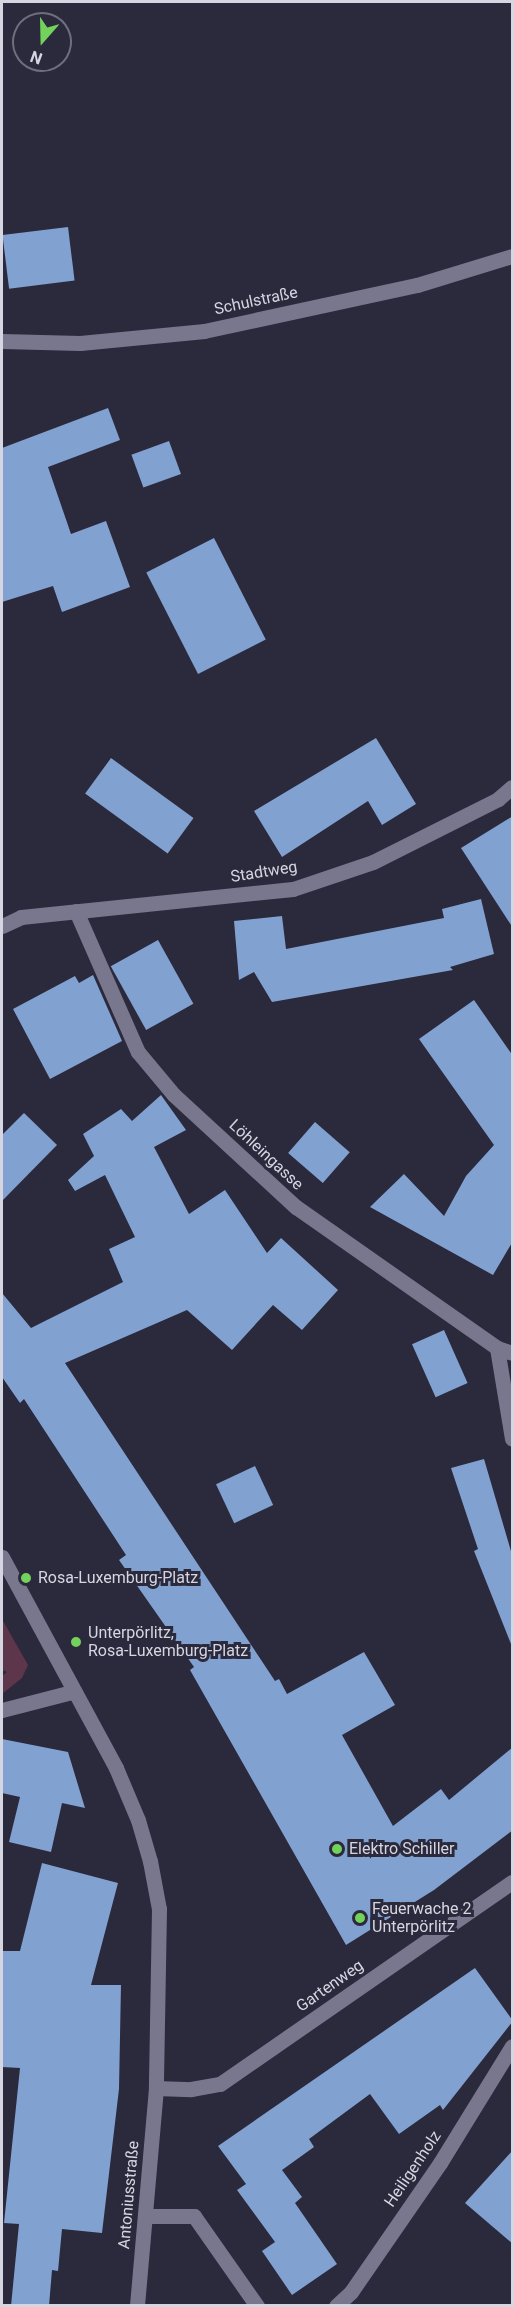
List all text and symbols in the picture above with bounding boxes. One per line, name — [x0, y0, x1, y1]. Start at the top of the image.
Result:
north arrow — [12, 12, 72, 72]
text: N — [28, 47, 45, 68]
street label: Schulstraße — [213, 283, 299, 319]
street label: Stadtweg — [229, 857, 299, 887]
street label: Löhleingasse — [225, 1116, 307, 1194]
place label: Rosa-Luxemburg-Platz — [38, 1568, 198, 1588]
marker: Rosa-Luxemburg-Platz — [19, 1571, 33, 1585]
place label: Unterpörlitz, Rosa-Luxemburg-Platz — [88, 1623, 248, 1661]
marker: Unterpörlitz, Rosa-Luxemburg-Platz — [69, 1635, 83, 1649]
place label: Elektro Schiller — [349, 1839, 454, 1859]
marker: Elektro Schiller — [330, 1842, 344, 1856]
place label: Feuerwache 2 Unterpörlitz — [372, 1899, 471, 1937]
marker: Feuerwache 2 Unterpörlitz — [353, 1911, 367, 1925]
street label: Gartenweg — [293, 1956, 367, 2016]
street label: Heiligenholz — [381, 2127, 445, 2211]
street label: Antoniusstraße — [115, 2140, 143, 2250]

